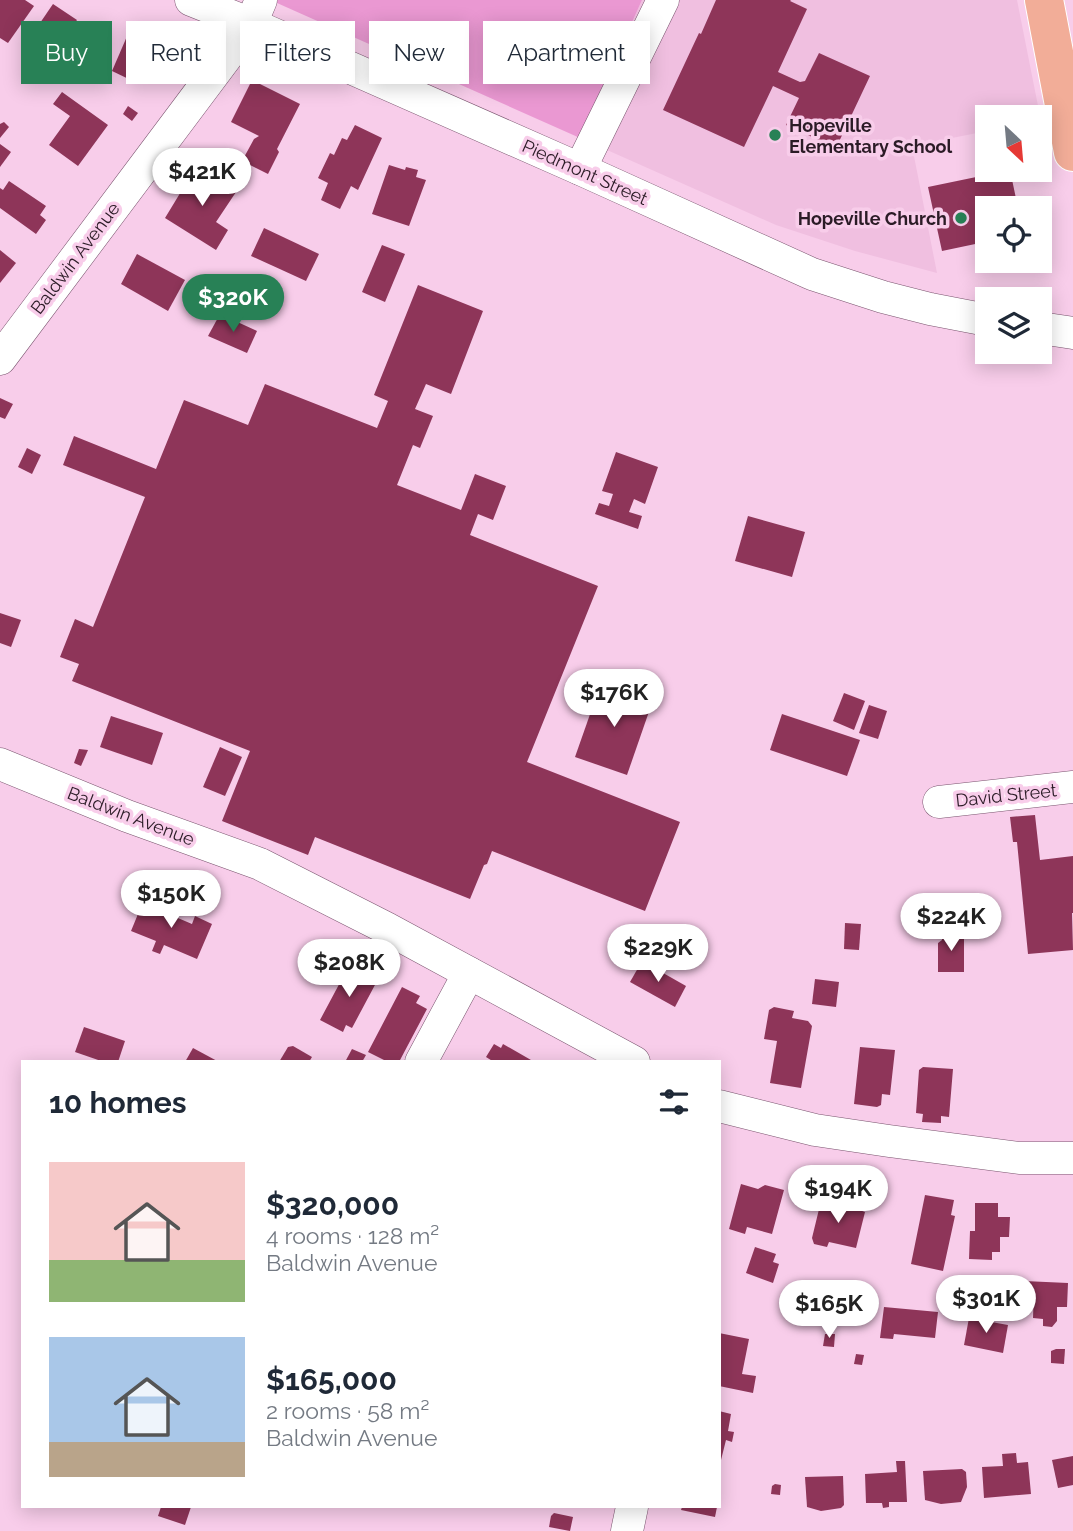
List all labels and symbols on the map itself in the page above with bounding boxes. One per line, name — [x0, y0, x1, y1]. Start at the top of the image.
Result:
north arrow — [975, 105, 1052, 182]
place label: Hopeville Elementary School — [789, 115, 953, 157]
marker: Hopeville Elementary School — [767, 127, 783, 143]
street label: Piedmont Street — [519, 135, 651, 209]
pin: $421K — [153, 148, 251, 208]
street label: Baldwin Avenue — [26, 198, 124, 318]
place label: Hopeville Church — [798, 208, 947, 229]
marker: Hopeville Church — [953, 210, 969, 226]
pin: $320K — [184, 274, 282, 334]
pin: $176K — [565, 670, 663, 729]
street label: David Street — [954, 779, 1058, 811]
street label: Baldwin Avenue — [65, 782, 198, 850]
pin: $150K — [122, 870, 220, 930]
pin: $224K — [902, 894, 1000, 953]
pin: $229K — [609, 925, 707, 984]
pin: $208K — [300, 940, 398, 999]
pin: $194K — [789, 1166, 887, 1225]
pin: $301K — [937, 1276, 1035, 1335]
pin: $165K — [780, 1280, 878, 1340]

